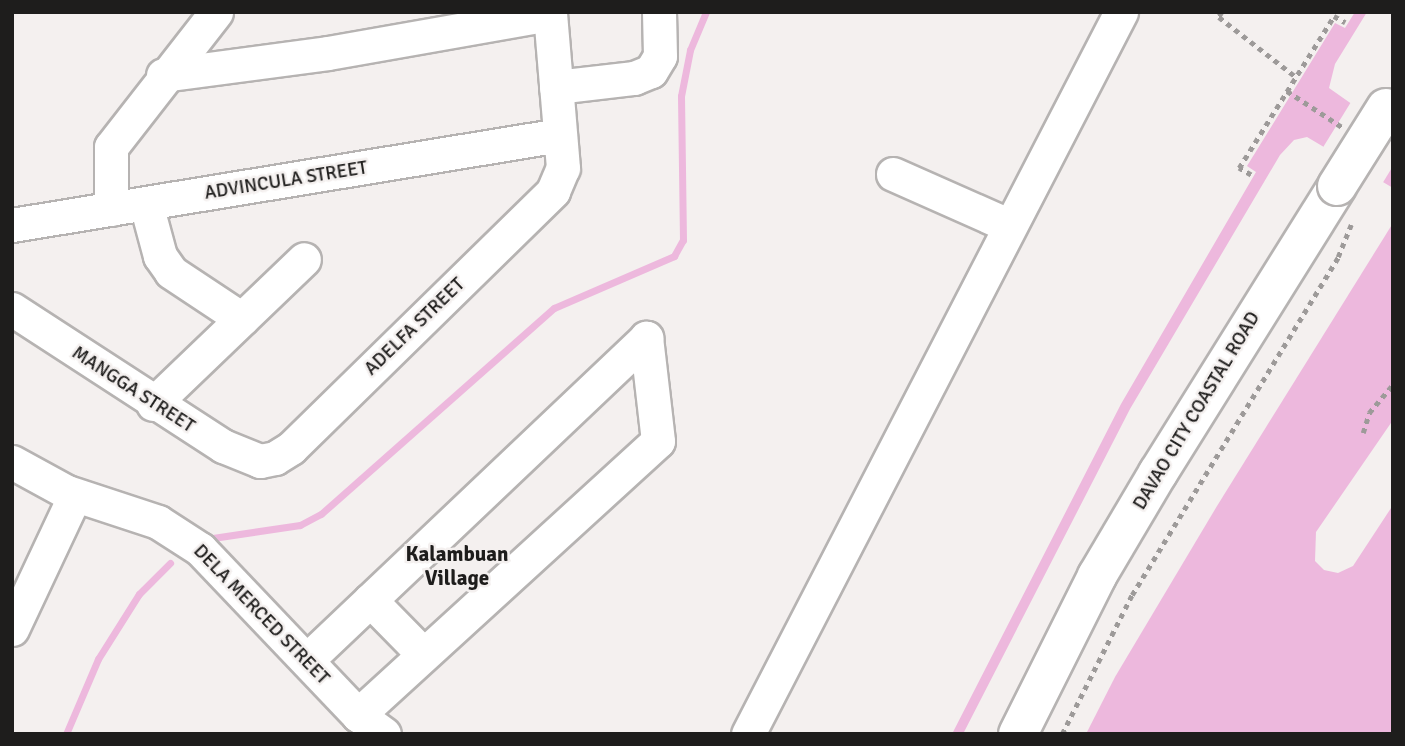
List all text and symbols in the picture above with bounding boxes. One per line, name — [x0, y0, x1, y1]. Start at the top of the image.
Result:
street label: ADVINCULA STREET — [203, 157, 369, 205]
street label: ADELFA STREET — [360, 273, 470, 381]
street label: DAVAO CITY COASTAL ROAD — [1129, 308, 1265, 514]
street label: MANGGA STREET — [67, 342, 199, 438]
street label: DELA MERCED STREET — [188, 540, 334, 690]
district label: Kalambuan Village — [405, 541, 509, 591]

